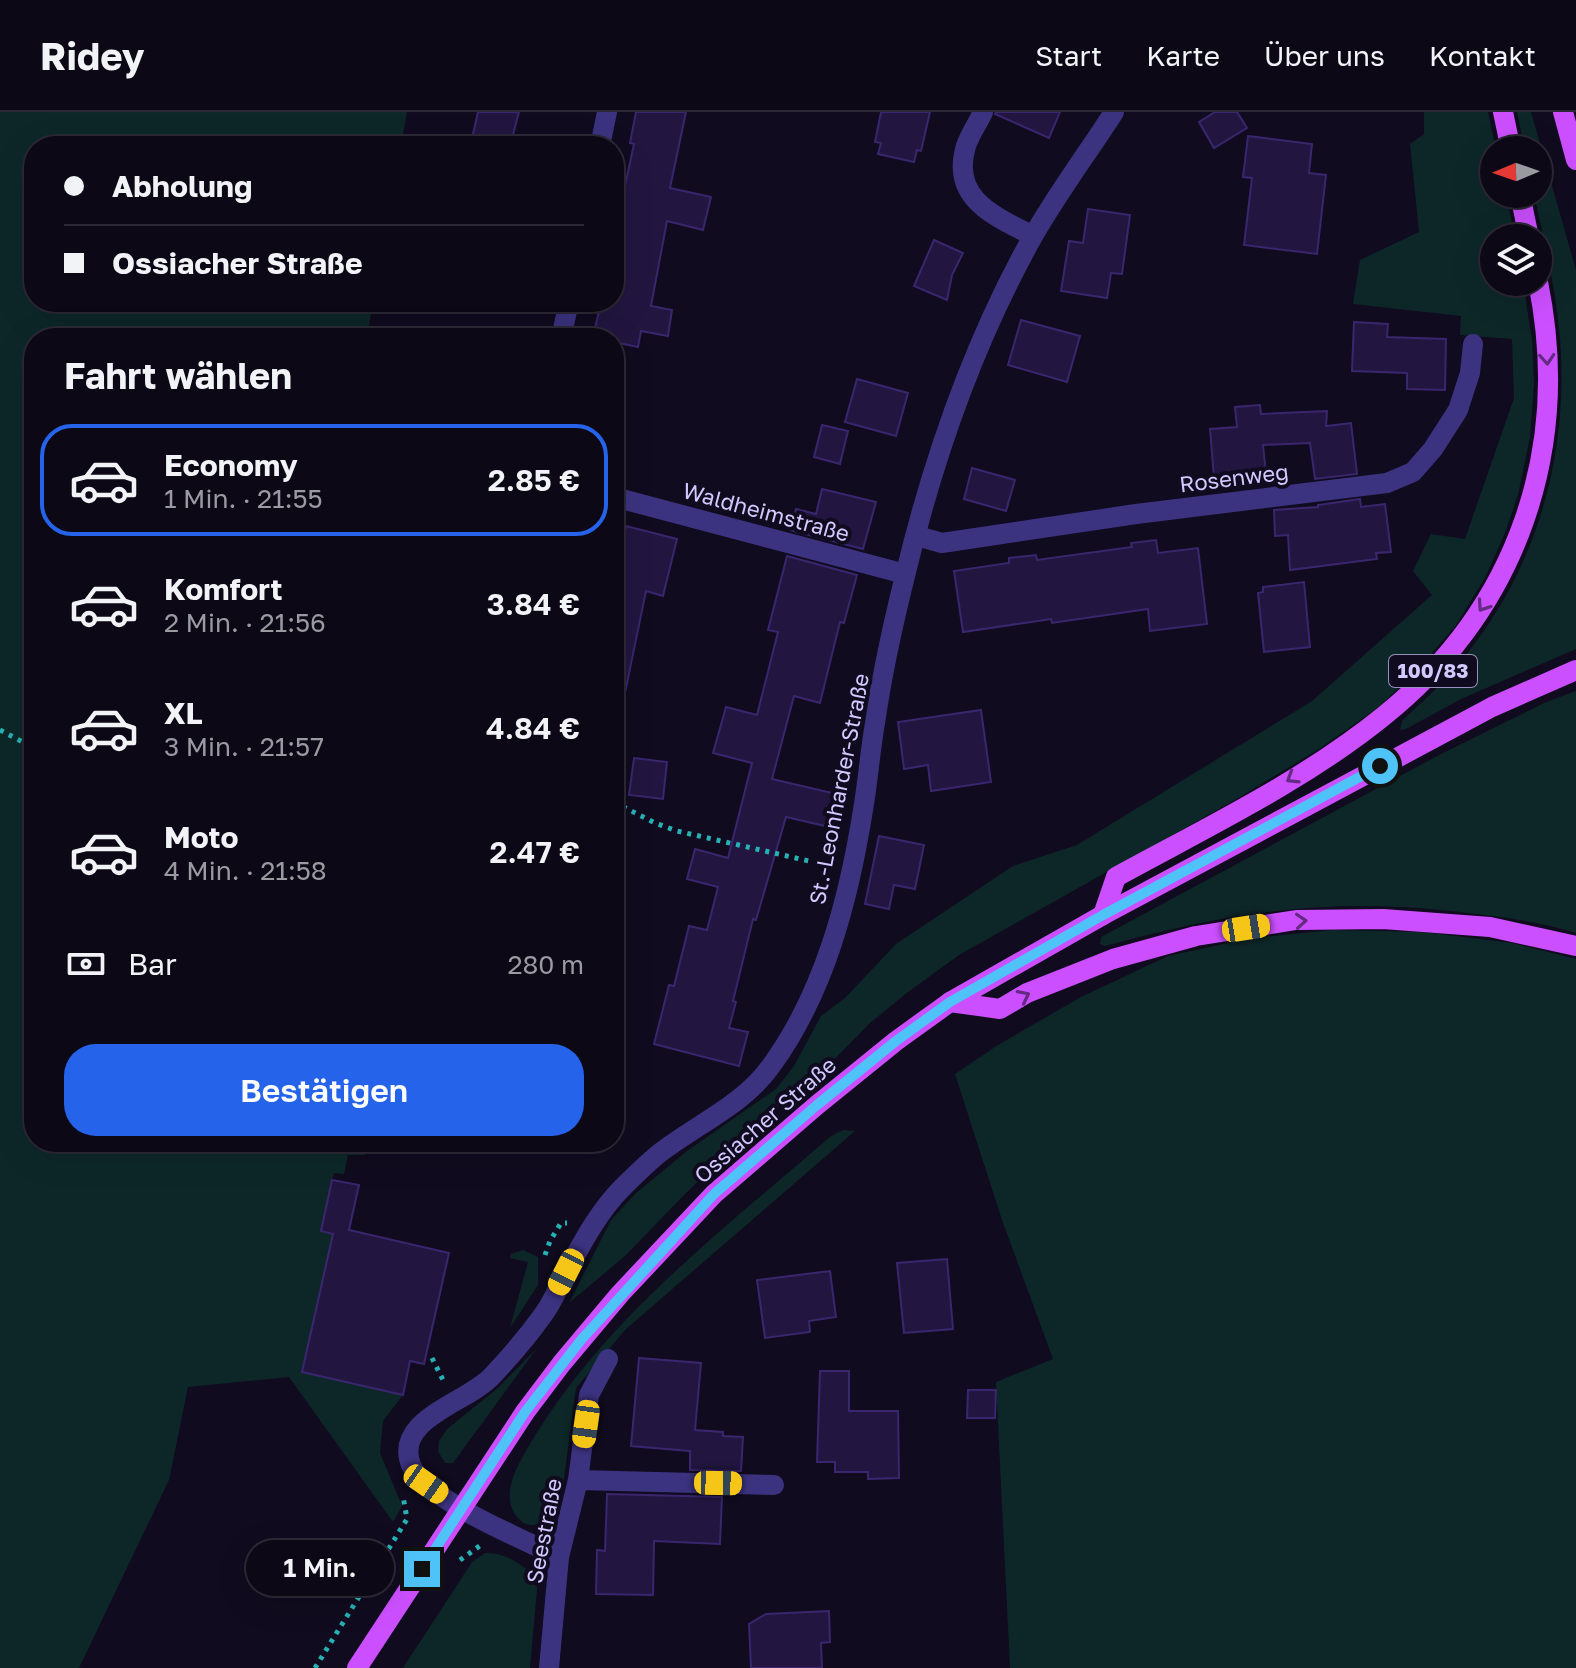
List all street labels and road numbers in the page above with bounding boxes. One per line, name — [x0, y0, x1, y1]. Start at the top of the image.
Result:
street label: Rosenweg — [1178, 457, 1290, 498]
street label: Waldheimstraße — [680, 476, 852, 547]
road number: 100/83 — [1389, 655, 1477, 687]
street label: St.-Leonharder-Straße — [803, 671, 874, 907]
street label: Ossiacher Straße — [688, 1051, 841, 1189]
street label: Seestraße — [520, 1476, 567, 1586]

